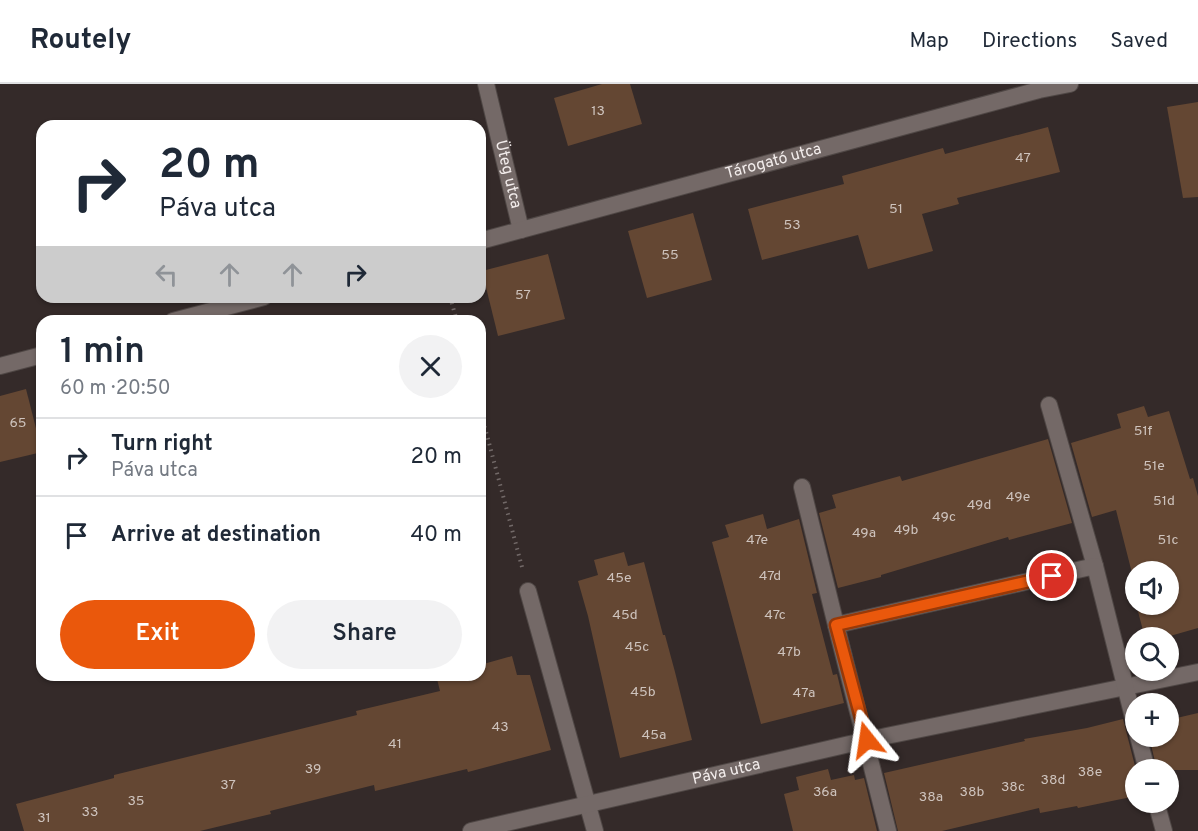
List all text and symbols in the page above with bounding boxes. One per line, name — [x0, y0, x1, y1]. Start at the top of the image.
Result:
text: Routely — [30, 23, 131, 59]
text: Map — [909, 28, 949, 55]
text: Directions — [982, 28, 1077, 55]
text: Saved — [1110, 28, 1168, 55]
house number: 13 — [591, 103, 605, 120]
street label: Üteg utca — [490, 138, 526, 211]
street label: Tárogató utca — [723, 139, 824, 184]
text: 20 m — [159, 140, 260, 193]
icon: right — [60, 144, 138, 222]
house number: 47 — [1015, 150, 1031, 167]
text: Páva utca — [159, 192, 276, 226]
house number: 51 — [889, 201, 903, 218]
house number: 53 — [783, 217, 801, 234]
house number: 55 — [661, 247, 679, 264]
icon: left — [150, 258, 183, 291]
icon: ahead — [213, 258, 246, 291]
icon: ahead — [276, 258, 309, 291]
icon: right — [339, 258, 372, 291]
house number: 57 — [515, 287, 531, 304]
text: 1 min — [60, 330, 145, 376]
button: close — [399, 335, 462, 398]
text: 60 m · 20:50 — [60, 376, 171, 402]
house number: 65 — [9, 415, 27, 432]
house number: 51f — [1134, 423, 1153, 440]
text: Turn right — [111, 431, 213, 458]
icon: right — [60, 441, 93, 474]
text: 20 m — [411, 444, 462, 471]
text: Páva utca — [111, 458, 198, 484]
house number: 51e — [1143, 458, 1165, 475]
house number: 49e — [1006, 489, 1030, 506]
house number: 51d — [1153, 493, 1175, 510]
house number: 49d — [967, 497, 991, 514]
house number: 49c — [932, 509, 956, 526]
icon: arrive — [60, 519, 93, 552]
text: Arrive at destination — [111, 522, 321, 549]
text: 40 m — [410, 522, 462, 549]
house number: 49b — [894, 522, 918, 539]
house number: 49a — [852, 525, 876, 542]
house number: 47e — [746, 532, 768, 549]
house number: 51c — [1158, 532, 1178, 549]
pin — [1026, 550, 1077, 601]
icon: arrive — [1035, 559, 1068, 592]
map controls — [1125, 561, 1179, 813]
button: sound — [1125, 561, 1179, 615]
house number: 47d — [759, 568, 781, 585]
house number: 45e — [607, 570, 631, 587]
button: Exit — [60, 600, 255, 669]
button: Share — [267, 600, 462, 669]
house number: 45d — [612, 607, 638, 624]
house number: 47c — [764, 607, 786, 624]
button: search — [1125, 627, 1179, 681]
house number: 45c — [625, 639, 649, 656]
house number: 47b — [777, 644, 801, 661]
house number: 45b — [630, 684, 656, 701]
house number: 47a — [793, 685, 815, 702]
button: + — [1125, 693, 1179, 747]
position arrow — [835, 708, 899, 772]
house number: 43 — [491, 719, 509, 736]
house number: 45a — [642, 727, 666, 744]
house number: 41 — [388, 736, 402, 753]
street label: Páva utca — [690, 755, 762, 790]
button: − — [1125, 759, 1179, 813]
house number: 39 — [305, 761, 321, 778]
house number: 38e — [1078, 764, 1102, 781]
house number: 38d — [1041, 772, 1065, 789]
house number: 37 — [220, 777, 236, 794]
house number: 38c — [1001, 779, 1025, 796]
house number: 36a — [813, 784, 837, 801]
house number: 38b — [960, 784, 985, 801]
house number: 38a — [919, 789, 943, 806]
house number: 35 — [127, 793, 145, 810]
house number: 33 — [82, 804, 98, 821]
house number: 31 — [37, 810, 51, 827]

